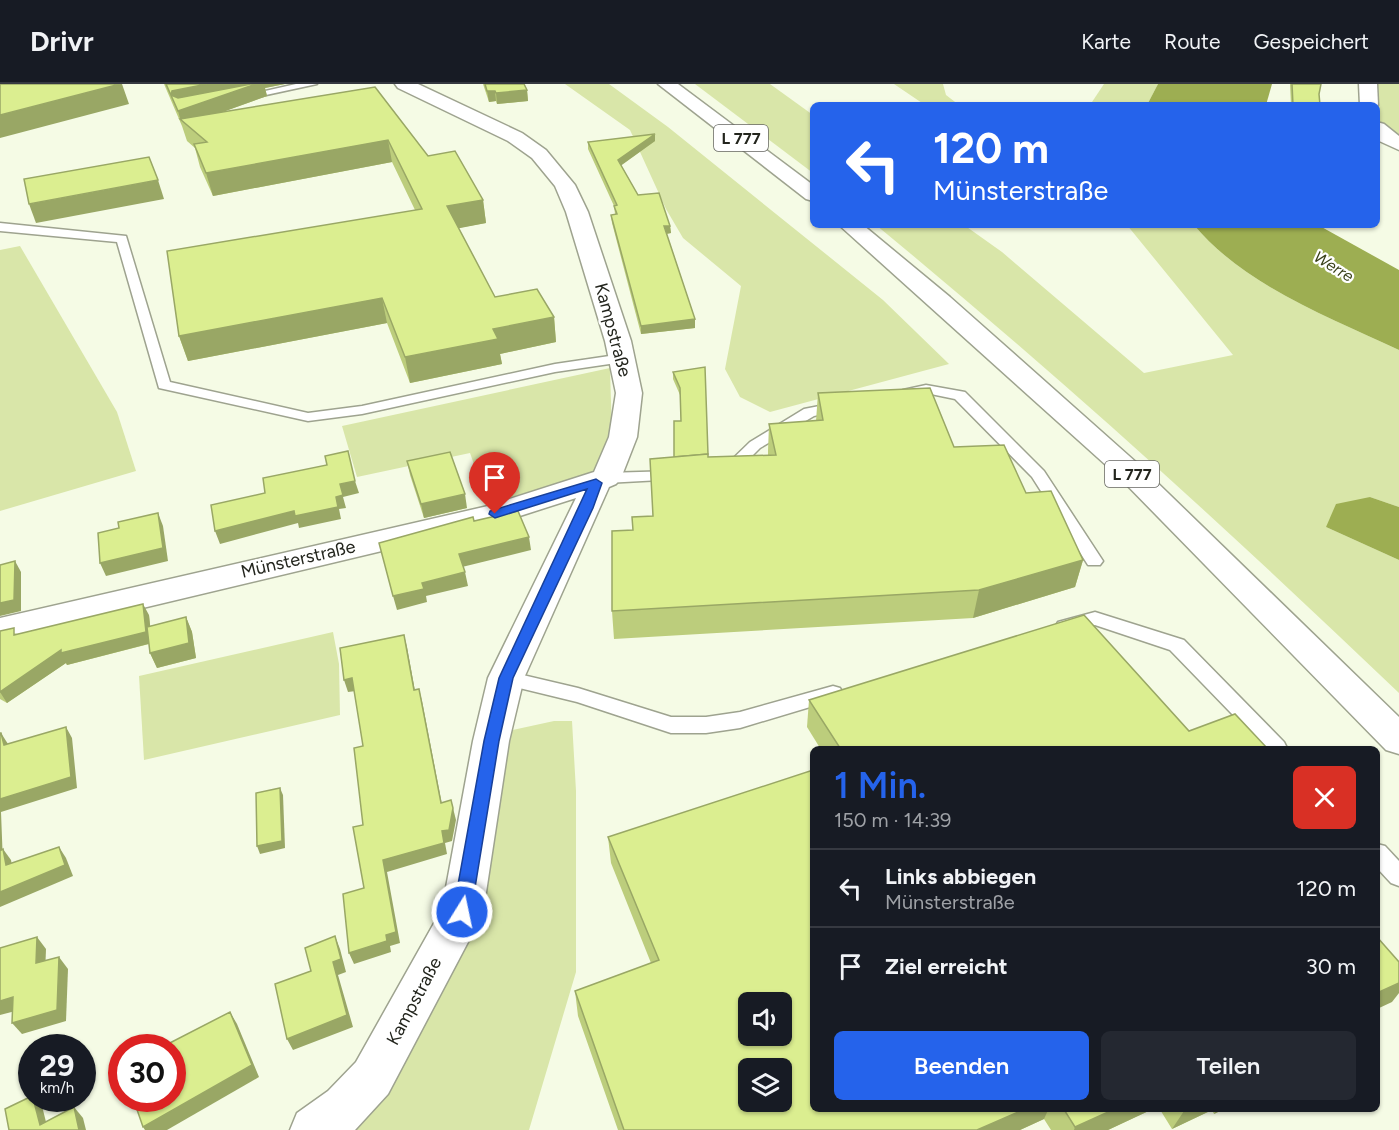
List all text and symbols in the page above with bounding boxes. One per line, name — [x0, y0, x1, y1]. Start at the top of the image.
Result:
text: Drivr — [30, 24, 94, 58]
text: Karte — [1081, 29, 1131, 54]
text: Route — [1164, 29, 1220, 54]
text: Gespeichert — [1253, 29, 1369, 54]
text: 120 m — [933, 123, 1049, 174]
road number: L 777 — [714, 125, 768, 151]
icon: left — [834, 126, 912, 204]
text: Münsterstraße — [933, 174, 1108, 207]
water label: Werre — [1310, 247, 1357, 286]
street label: Kampstraße — [590, 281, 636, 380]
pin — [469, 452, 520, 514]
icon: arrive — [478, 461, 511, 494]
road number: L 777 — [1105, 461, 1159, 487]
street label: Münsterstraße — [239, 535, 358, 583]
text: 1 Min. — [834, 764, 926, 807]
button: close — [1293, 766, 1356, 829]
text: 150 m · 14:39 — [834, 808, 951, 832]
text: Links abbiegen — [885, 863, 1036, 890]
icon: left — [834, 872, 867, 905]
text: 120 m — [1296, 875, 1356, 902]
position arrow — [430, 880, 494, 944]
text: Münsterstraße — [885, 890, 1015, 914]
icon: arrive — [834, 950, 867, 983]
street label: Kampstraße — [382, 953, 446, 1049]
text: Ziel erreicht — [885, 953, 1008, 980]
text: 30 m — [1306, 953, 1356, 980]
map controls — [738, 992, 792, 1112]
button: sound — [738, 992, 792, 1046]
button: Beenden — [834, 1031, 1089, 1100]
button: Teilen — [1101, 1031, 1356, 1100]
speed limit sign: 30 — [108, 1034, 186, 1112]
text: 29 — [40, 1047, 74, 1084]
button: layers — [738, 1058, 792, 1112]
text: km/h — [40, 1079, 74, 1097]

